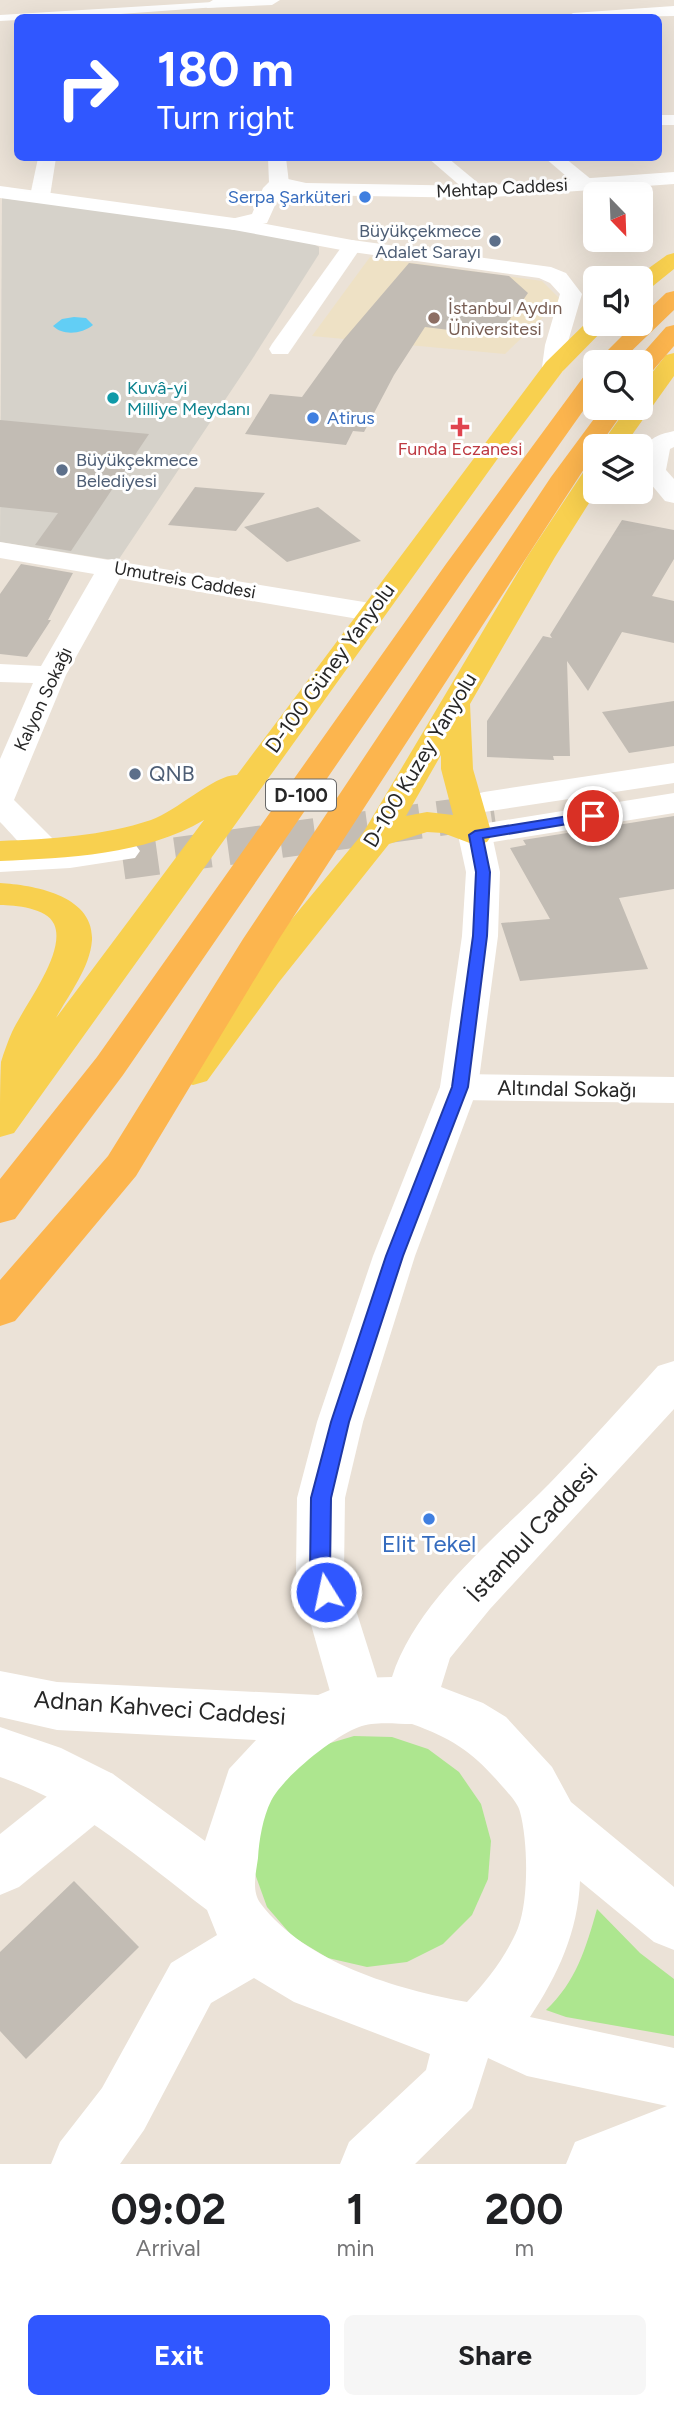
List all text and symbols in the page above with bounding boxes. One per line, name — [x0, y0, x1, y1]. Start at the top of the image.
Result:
text: 180 m — [157, 39, 294, 98]
icon: right — [42, 42, 133, 133]
text: Turn right — [157, 99, 295, 137]
street label: Mehtap Caddesi — [436, 174, 568, 202]
north arrow — [583, 182, 653, 252]
map controls — [583, 182, 653, 504]
place label: Serpa Şarküteri — [228, 186, 351, 208]
marker: Serpa Şarküteri — [357, 189, 373, 205]
place label: Büyükçekmece Adalet Sarayı — [359, 220, 481, 263]
marker: Büyükçekmece Adalet Sarayı — [487, 233, 503, 249]
button: sound — [583, 266, 653, 336]
place label: İstanbul Aydın Üniversitesi — [448, 297, 562, 340]
marker: İstanbul Aydın Üniversitesi — [426, 310, 442, 326]
button: search — [583, 350, 653, 420]
place label: Kuvâ-yi Milliye Meydanı — [127, 377, 250, 420]
marker: Kuvâ-yi Milliye Meydanı — [105, 390, 121, 406]
place label: Atirus — [327, 407, 375, 429]
marker: Atirus — [305, 410, 321, 426]
marker: Funda Eczanesi — [452, 419, 468, 435]
button: layers — [583, 434, 653, 504]
place label: Funda Eczanesi — [398, 438, 522, 460]
place label: Büyükçekmece Belediyesi — [76, 449, 198, 492]
marker: Büyükçekmece Belediyesi — [54, 462, 70, 478]
street label: Umutreis Caddesi — [112, 557, 258, 603]
street label: D-100 Güney Yanyolu — [260, 578, 400, 758]
street label: Kalyon Sokağı — [9, 644, 77, 754]
street label: D-100 Kuzey Yanyolu — [358, 668, 482, 852]
place label: QNB — [149, 761, 194, 786]
marker: QNB — [127, 766, 143, 782]
road number: D-100 — [266, 780, 336, 810]
pin — [563, 786, 623, 846]
icon: arrive — [574, 797, 612, 835]
street label: Altındal Sokağı — [497, 1075, 637, 1102]
street label: İstanbul Caddesi — [460, 1457, 603, 1608]
marker: Elit Tekel — [421, 1511, 437, 1527]
place label: Elit Tekel — [382, 1529, 476, 1558]
position arrow — [289, 1555, 363, 1629]
street label: Adnan Kahveci Caddesi — [33, 1684, 287, 1731]
text: 09:02 — [110, 2184, 226, 2235]
text: 1 — [347, 2184, 364, 2235]
text: 200 — [485, 2184, 564, 2235]
text: Arrival — [136, 2234, 201, 2262]
text: min — [337, 2234, 374, 2262]
text: m — [514, 2234, 534, 2262]
button: Exit — [28, 2315, 330, 2395]
button: Share — [344, 2315, 646, 2395]

